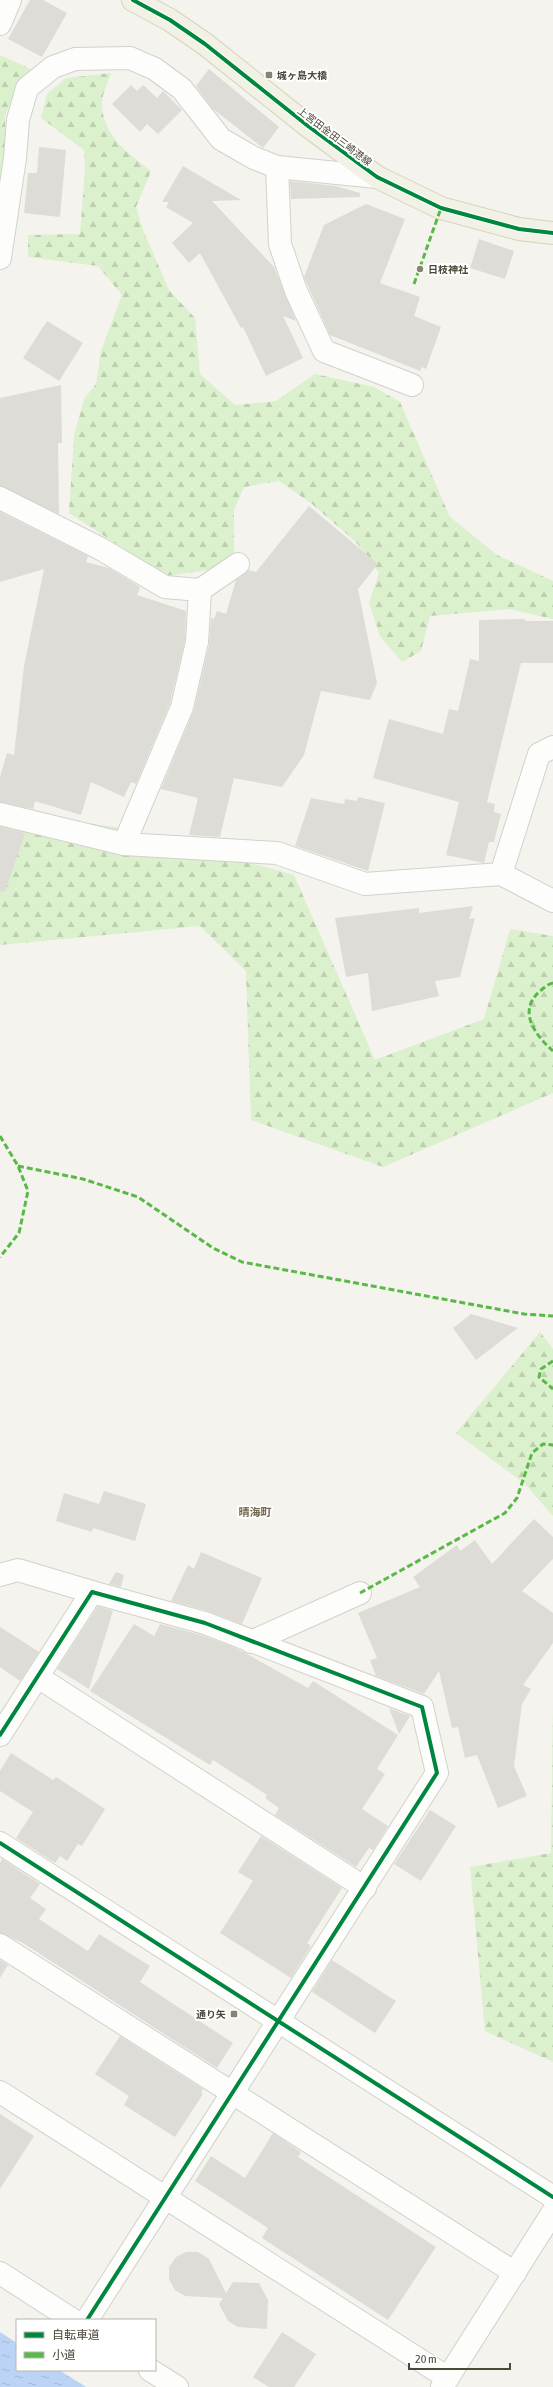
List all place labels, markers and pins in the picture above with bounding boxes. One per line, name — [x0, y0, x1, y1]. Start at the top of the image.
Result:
marker: 城ヶ島大橋 — [264, 70, 274, 80]
place label: 城ヶ島大橋 — [277, 70, 327, 81]
marker: 日枝神社 — [415, 264, 425, 274]
place label: 日枝神社 — [428, 264, 469, 275]
place label: 通り矢 — [196, 2009, 226, 2020]
marker: 通り矢 — [229, 2009, 239, 2019]

